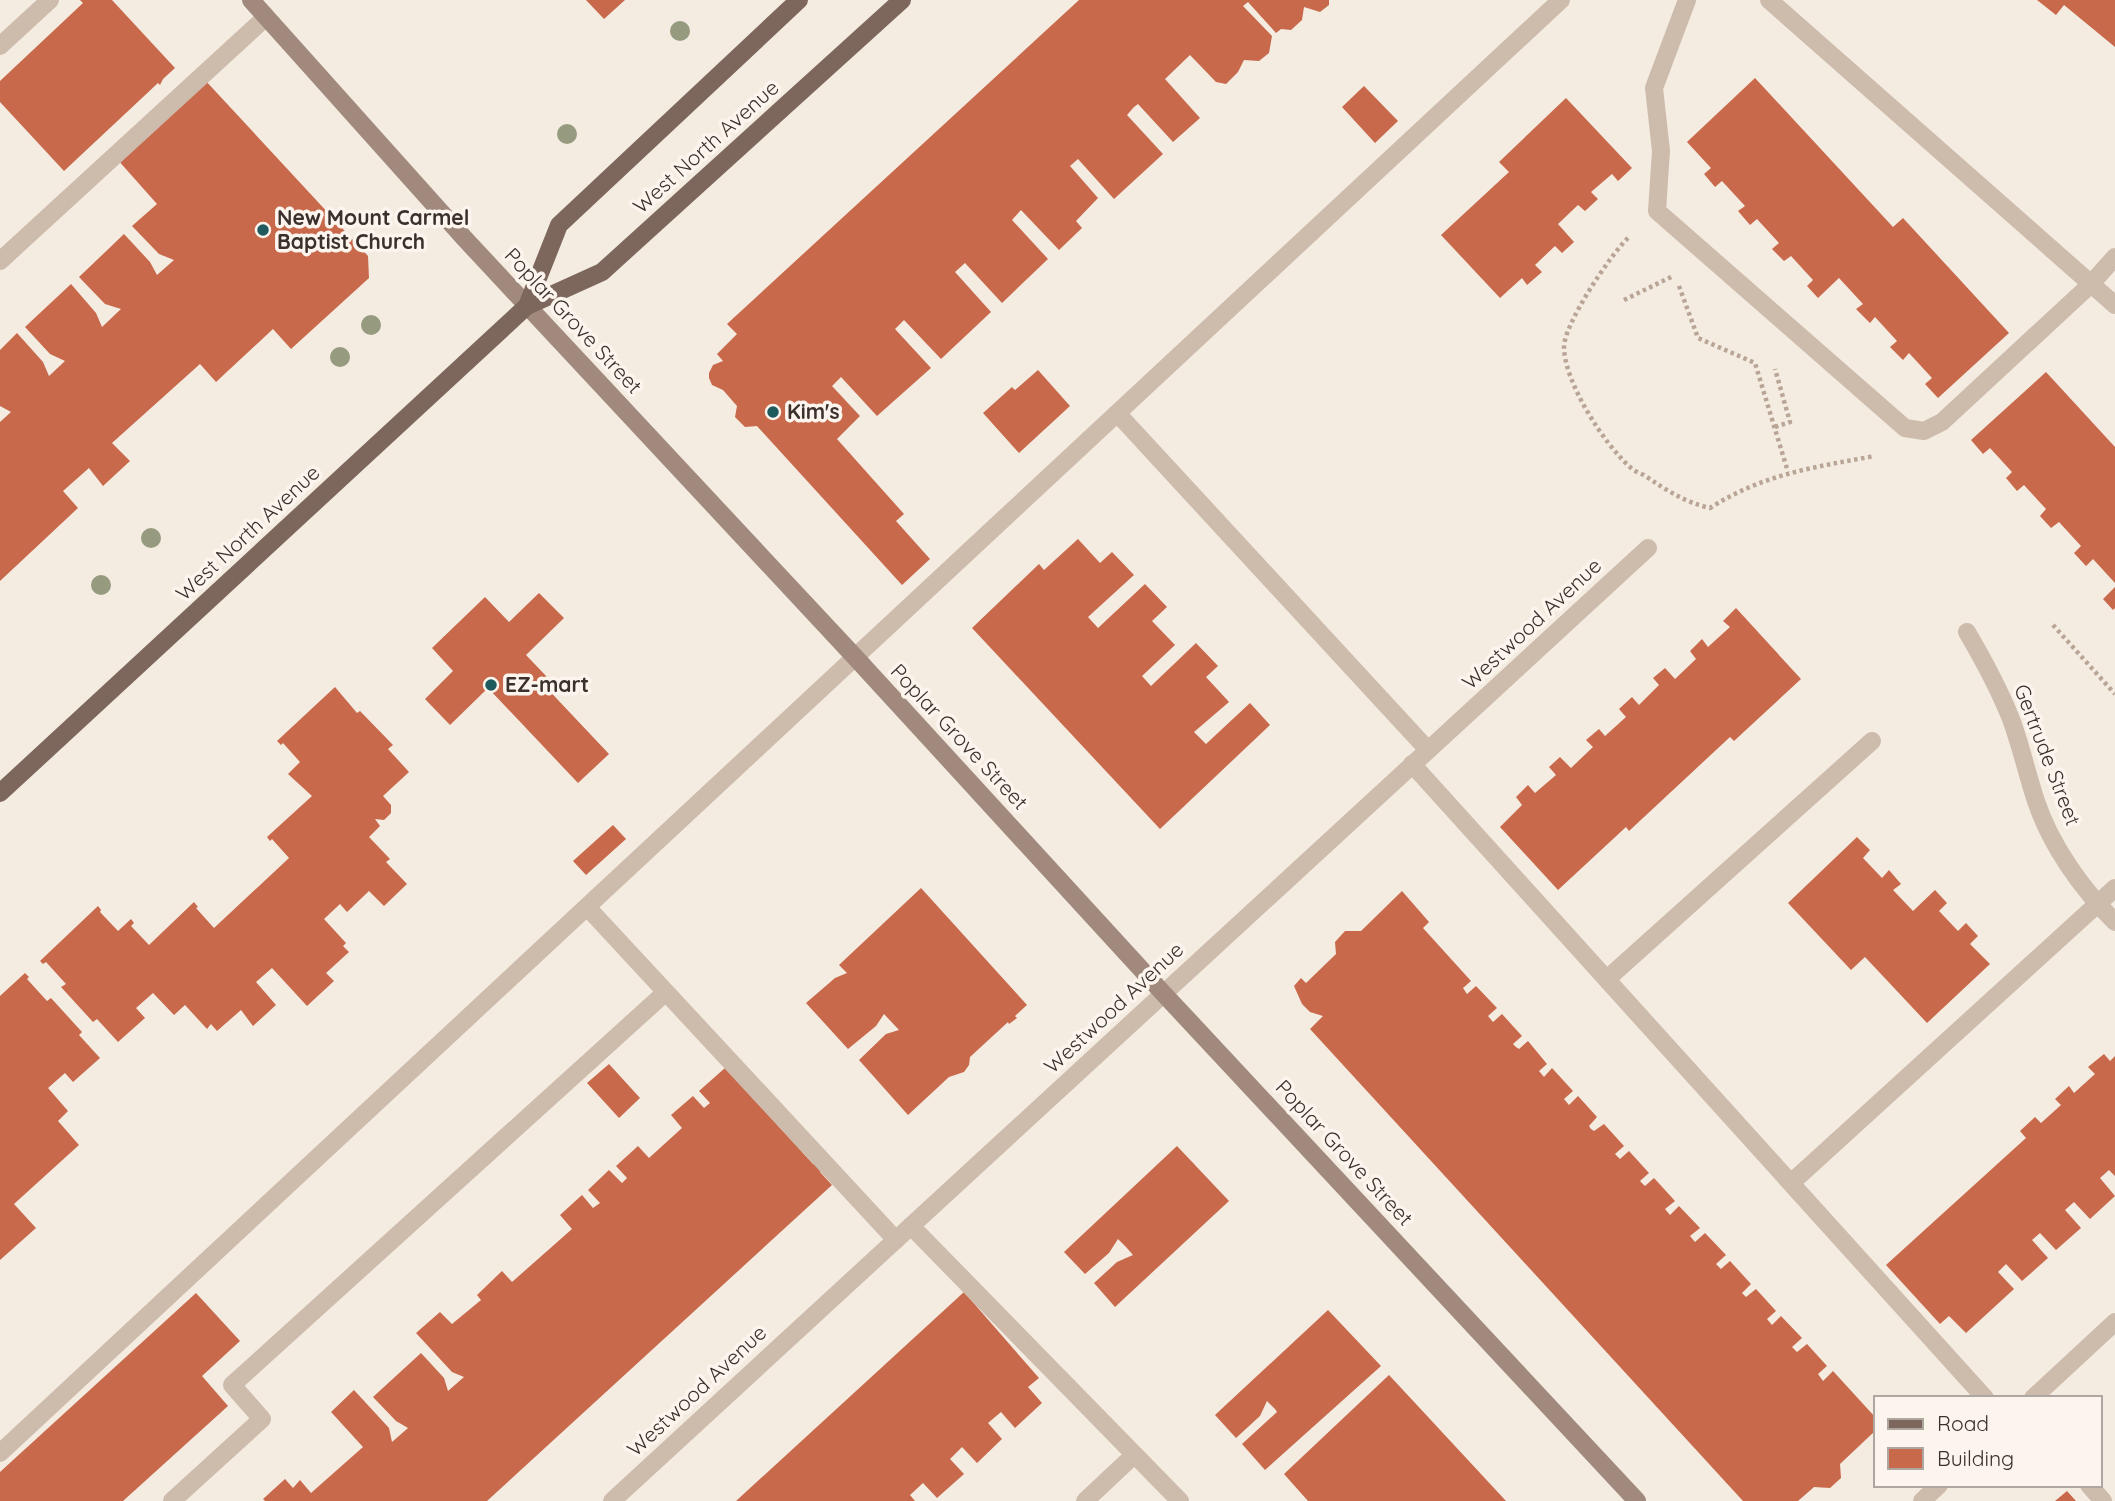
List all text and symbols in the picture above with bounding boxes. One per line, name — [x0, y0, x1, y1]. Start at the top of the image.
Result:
street label: West North Avenue — [627, 74, 784, 219]
place label: New Mount Carmel Baptist Church — [277, 204, 469, 254]
marker: New Mount Carmel Baptist Church — [255, 222, 271, 238]
street label: Poplar Grove Street — [499, 242, 648, 399]
place label: Kim's — [787, 398, 840, 424]
marker: Kim's — [765, 404, 781, 420]
street label: West North Avenue — [170, 459, 325, 606]
street label: Westwood Avenue — [1456, 552, 1606, 695]
street label: Poplar Grove Street — [885, 658, 1034, 815]
place label: EZ-mart — [505, 671, 589, 697]
marker: EZ-mart — [483, 677, 499, 693]
street label: Gertrude Street — [2009, 680, 2087, 829]
street label: Westwood Avenue — [1038, 936, 1188, 1079]
street label: Poplar Grove Street — [1270, 1074, 1419, 1231]
street label: Westwood Avenue — [621, 1319, 771, 1462]
legend — [1874, 1396, 2101, 1487]
text: Road — [1937, 1410, 1989, 1436]
text: Building — [1937, 1445, 2014, 1471]

